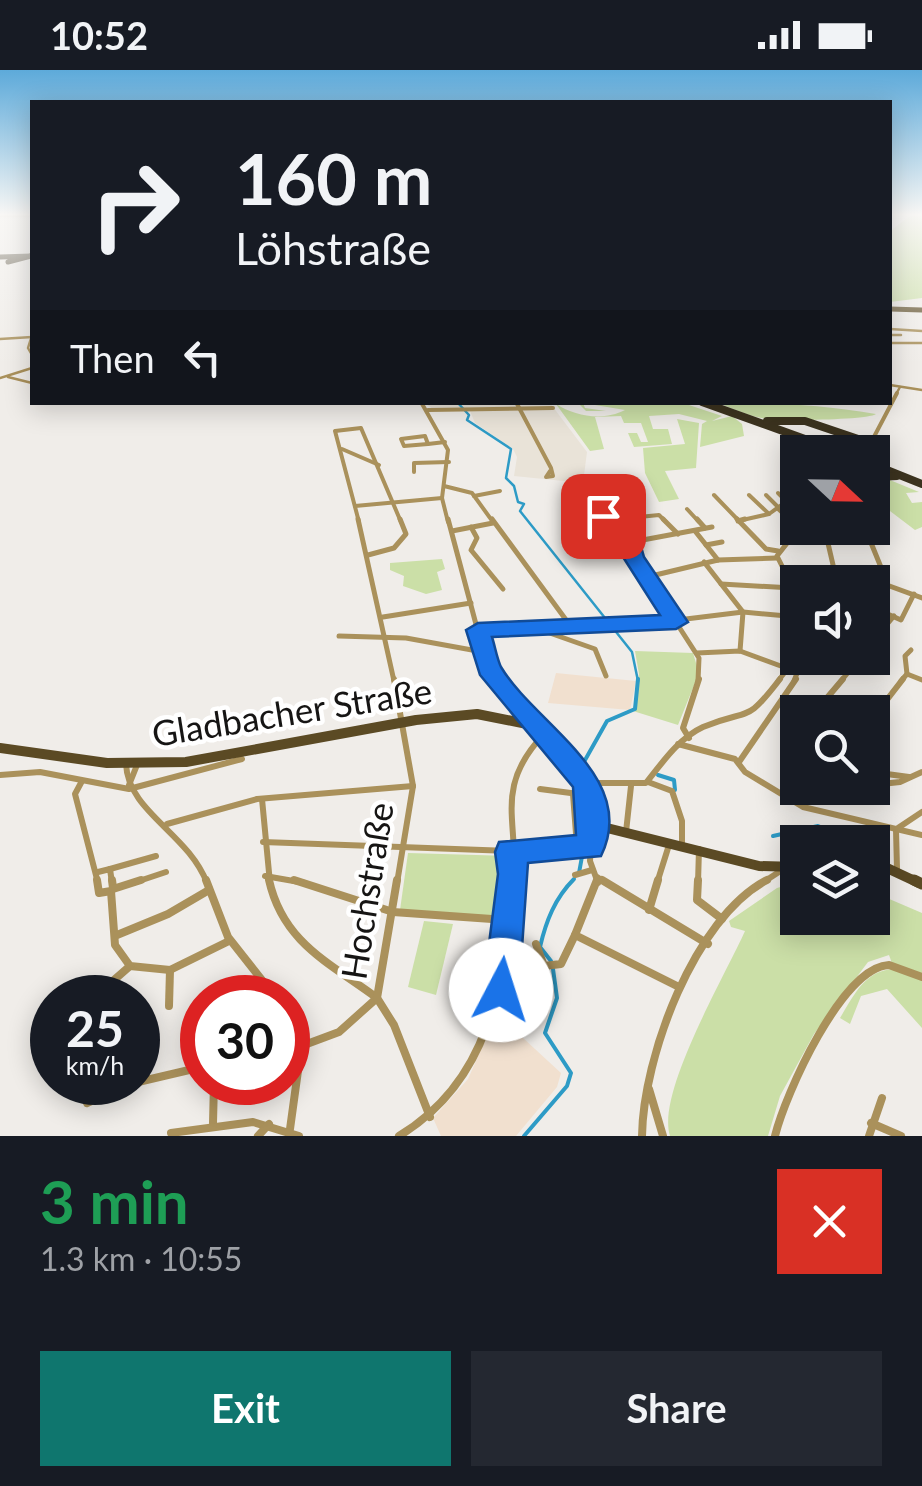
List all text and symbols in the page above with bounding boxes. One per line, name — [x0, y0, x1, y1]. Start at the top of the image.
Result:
text: 10:52 — [50, 12, 148, 58]
text: 160 m — [235, 136, 432, 220]
icon: right — [70, 140, 200, 270]
text: Löhstraße — [235, 221, 431, 275]
icon: left — [175, 330, 230, 385]
text: Then — [70, 335, 155, 381]
north arrow — [780, 435, 890, 545]
map controls — [780, 435, 890, 935]
pin — [561, 474, 646, 559]
icon: arrive — [576, 489, 631, 544]
button: sound — [780, 565, 890, 675]
street label: Gladbacher Straße — [149, 668, 435, 754]
button: search — [780, 695, 890, 805]
street label: Hochstraße — [331, 799, 401, 982]
button: layers — [780, 825, 890, 935]
position arrow — [449, 938, 553, 1042]
speed limit sign: 30 — [180, 975, 310, 1105]
text: 25 — [66, 998, 124, 1058]
text: km/h — [66, 1050, 124, 1080]
text: 3 min — [40, 1165, 189, 1237]
button: close — [777, 1169, 882, 1274]
text: 1.3 km · 10:55 — [40, 1239, 242, 1278]
button: Exit — [40, 1351, 451, 1466]
button: Share — [471, 1351, 882, 1466]

